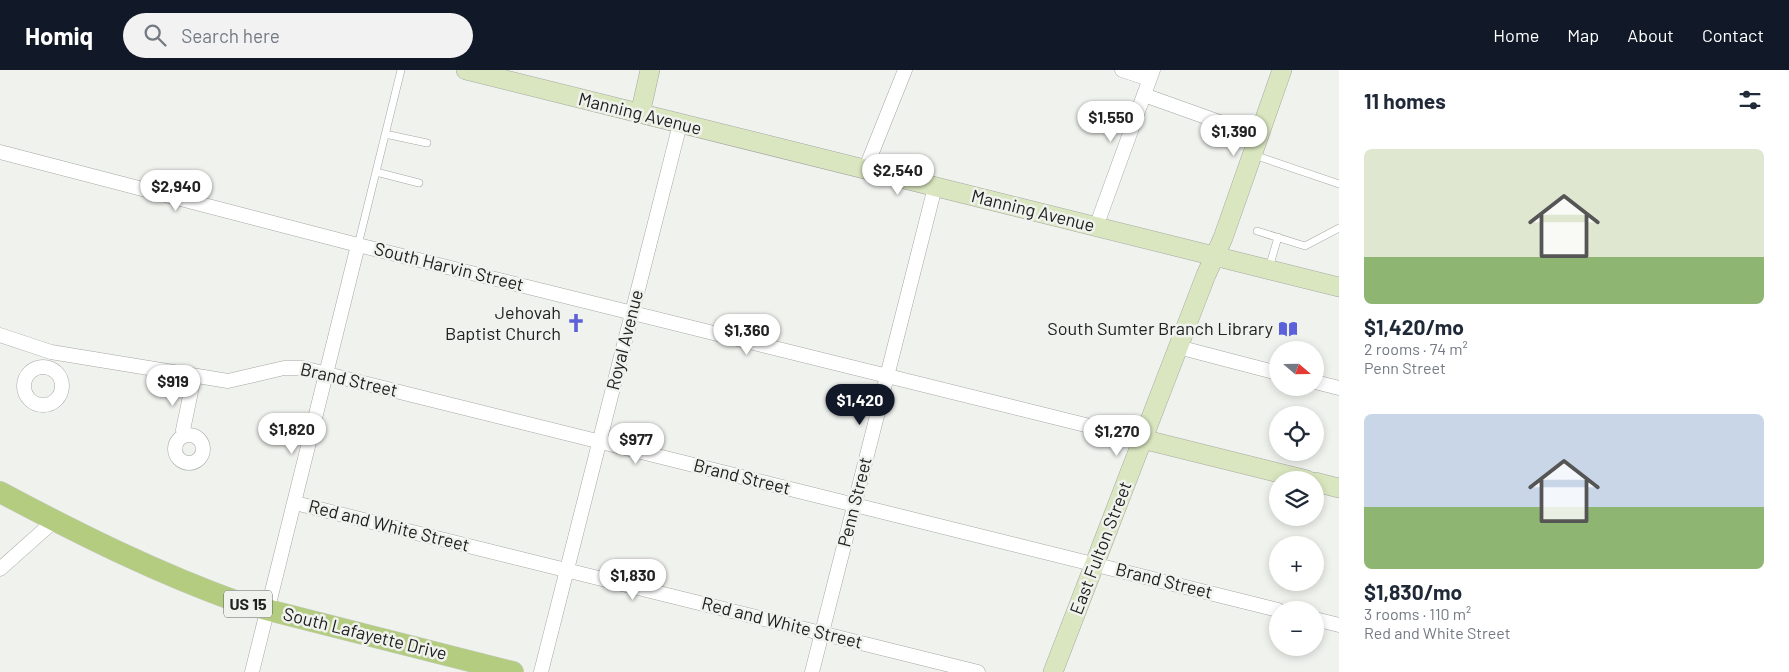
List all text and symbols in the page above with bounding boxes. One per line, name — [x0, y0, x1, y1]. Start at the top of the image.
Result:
search box — [123, 13, 473, 58]
text: Homiq — [25, 21, 93, 50]
icon: search — [141, 21, 169, 49]
text: Search here — [181, 24, 280, 47]
text: Home — [1493, 24, 1539, 46]
text: Map — [1567, 24, 1599, 46]
text: About — [1627, 24, 1674, 46]
text: Contact — [1702, 24, 1764, 46]
icon: filters — [1736, 86, 1764, 114]
street label: Manning Avenue — [576, 87, 704, 139]
text: 11 homes — [1364, 88, 1446, 113]
pin: $1,550 — [1070, 100, 1152, 143]
text: $1,550 — [1088, 107, 1134, 126]
pin: $1,390 — [1193, 114, 1275, 157]
text: $1,390 — [1211, 121, 1257, 140]
pin: $2,540 — [857, 154, 939, 196]
text: $2,540 — [873, 160, 923, 179]
pin: $2,940 — [135, 170, 217, 212]
text: $2,940 — [151, 176, 201, 195]
icon: home — [1519, 181, 1609, 271]
street label: Manning Avenue — [969, 184, 1097, 236]
street label: South Harvin Street — [372, 237, 526, 295]
street label: Royal Avenue — [601, 287, 647, 392]
place label: Jehovah Baptist Church — [445, 301, 561, 344]
church icon: Jehovah Baptist Church — [565, 312, 587, 334]
pin: $1,360 — [706, 314, 788, 356]
text: $1,420/mo — [1364, 314, 1464, 339]
place label: South Sumter Branch Library — [1047, 317, 1273, 339]
library icon: South Sumter Branch Library — [1277, 318, 1299, 340]
text: $1,360 — [724, 320, 770, 339]
text: 2 rooms · 74 m² — [1364, 339, 1468, 358]
north arrow — [1269, 341, 1324, 396]
map controls — [1269, 341, 1324, 656]
street label: Brand Street — [298, 357, 400, 401]
text: Penn Street — [1364, 358, 1446, 377]
pin: $919 — [143, 364, 203, 407]
text: $919 — [157, 371, 189, 390]
pin: $1,420 — [819, 384, 901, 426]
text: $1,420 — [837, 390, 883, 409]
button: locate — [1269, 406, 1324, 461]
pin: $1,820 — [251, 412, 333, 455]
pin: $1,270 — [1076, 414, 1158, 457]
text: $1,820 — [269, 419, 315, 438]
text: $1,270 — [1094, 421, 1140, 440]
pin: $977 — [606, 422, 666, 465]
text: $977 — [619, 429, 653, 448]
icon: home — [1519, 446, 1609, 536]
street label: Brand Street — [691, 453, 793, 499]
street label: Penn Street — [832, 454, 876, 549]
button: layers — [1269, 471, 1324, 526]
street label: East Fulton Street — [1065, 478, 1136, 617]
street label: Red and White Street — [307, 494, 472, 556]
button: + — [1269, 536, 1324, 591]
street label: Brand Street — [1113, 557, 1215, 603]
pin: $1,830 — [592, 558, 674, 601]
text: $1,830 — [610, 565, 656, 584]
text: $1,830/mo — [1364, 579, 1462, 604]
road number: US 15 — [224, 590, 272, 618]
street label: Red and White Street — [700, 591, 865, 653]
button: − — [1269, 601, 1324, 656]
street label: South Lafayette Drive — [281, 602, 449, 664]
text: 3 rooms · 110 m² — [1364, 604, 1471, 623]
text: Red and White Street — [1364, 623, 1511, 642]

